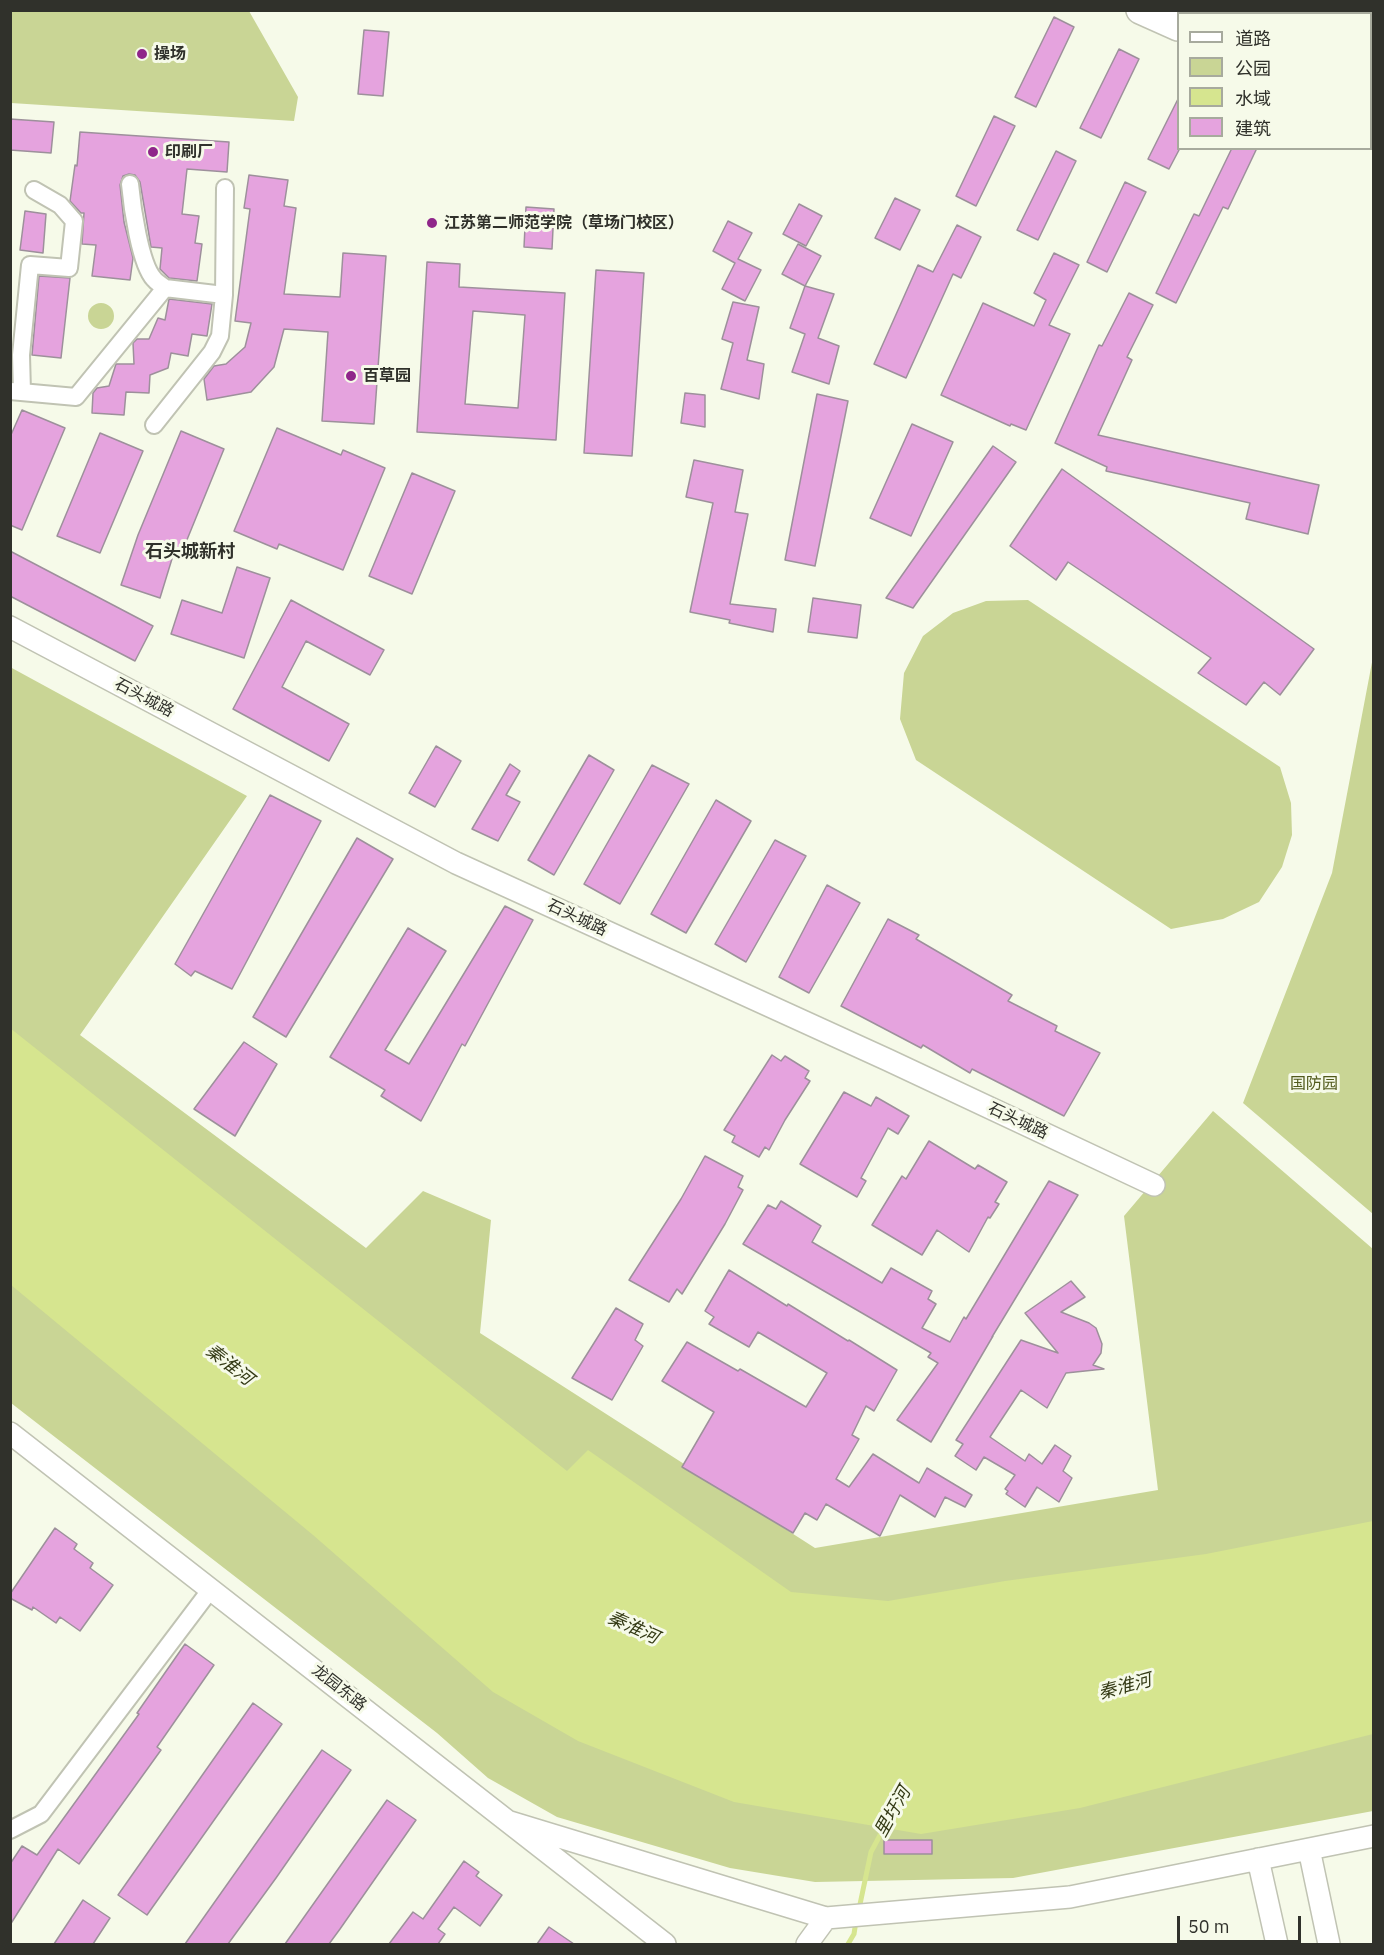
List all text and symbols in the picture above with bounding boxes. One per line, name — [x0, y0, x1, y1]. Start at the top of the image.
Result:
legend — [1177, 12, 1372, 150]
text: 道路 — [1235, 27, 1271, 50]
place label: 操场 — [154, 44, 186, 64]
marker: 操场 — [135, 47, 149, 61]
text: 公园 — [1235, 57, 1271, 80]
text: 水域 — [1235, 87, 1271, 110]
text: 建筑 — [1235, 117, 1271, 140]
place label: 印刷厂 — [165, 142, 213, 162]
marker: 印刷厂 — [146, 145, 160, 159]
place label: 江苏第二师范学院（草场门校区） — [444, 213, 684, 233]
marker: 江苏第二师范学院（草场门校区） — [425, 216, 439, 230]
place label: 百草园 — [363, 366, 411, 386]
marker: 百草园 — [344, 369, 358, 383]
district label: 石头城新村 — [145, 541, 235, 563]
street label: 石头城路 — [111, 675, 177, 721]
street label: 石头城路 — [544, 896, 610, 940]
park label: 国防园 — [1290, 1074, 1338, 1094]
street label: 石头城路 — [985, 1099, 1051, 1143]
water label: 秦淮河 — [201, 1340, 257, 1390]
water label: 秦淮河 — [604, 1607, 662, 1649]
street label: 龙园东路 — [308, 1661, 370, 1715]
water label: 秦淮河 — [1096, 1670, 1154, 1704]
water label: 里圩河 — [870, 1783, 916, 1841]
scale bar — [1180, 1904, 1304, 1942]
text: 50 m — [1188, 1915, 1230, 1938]

